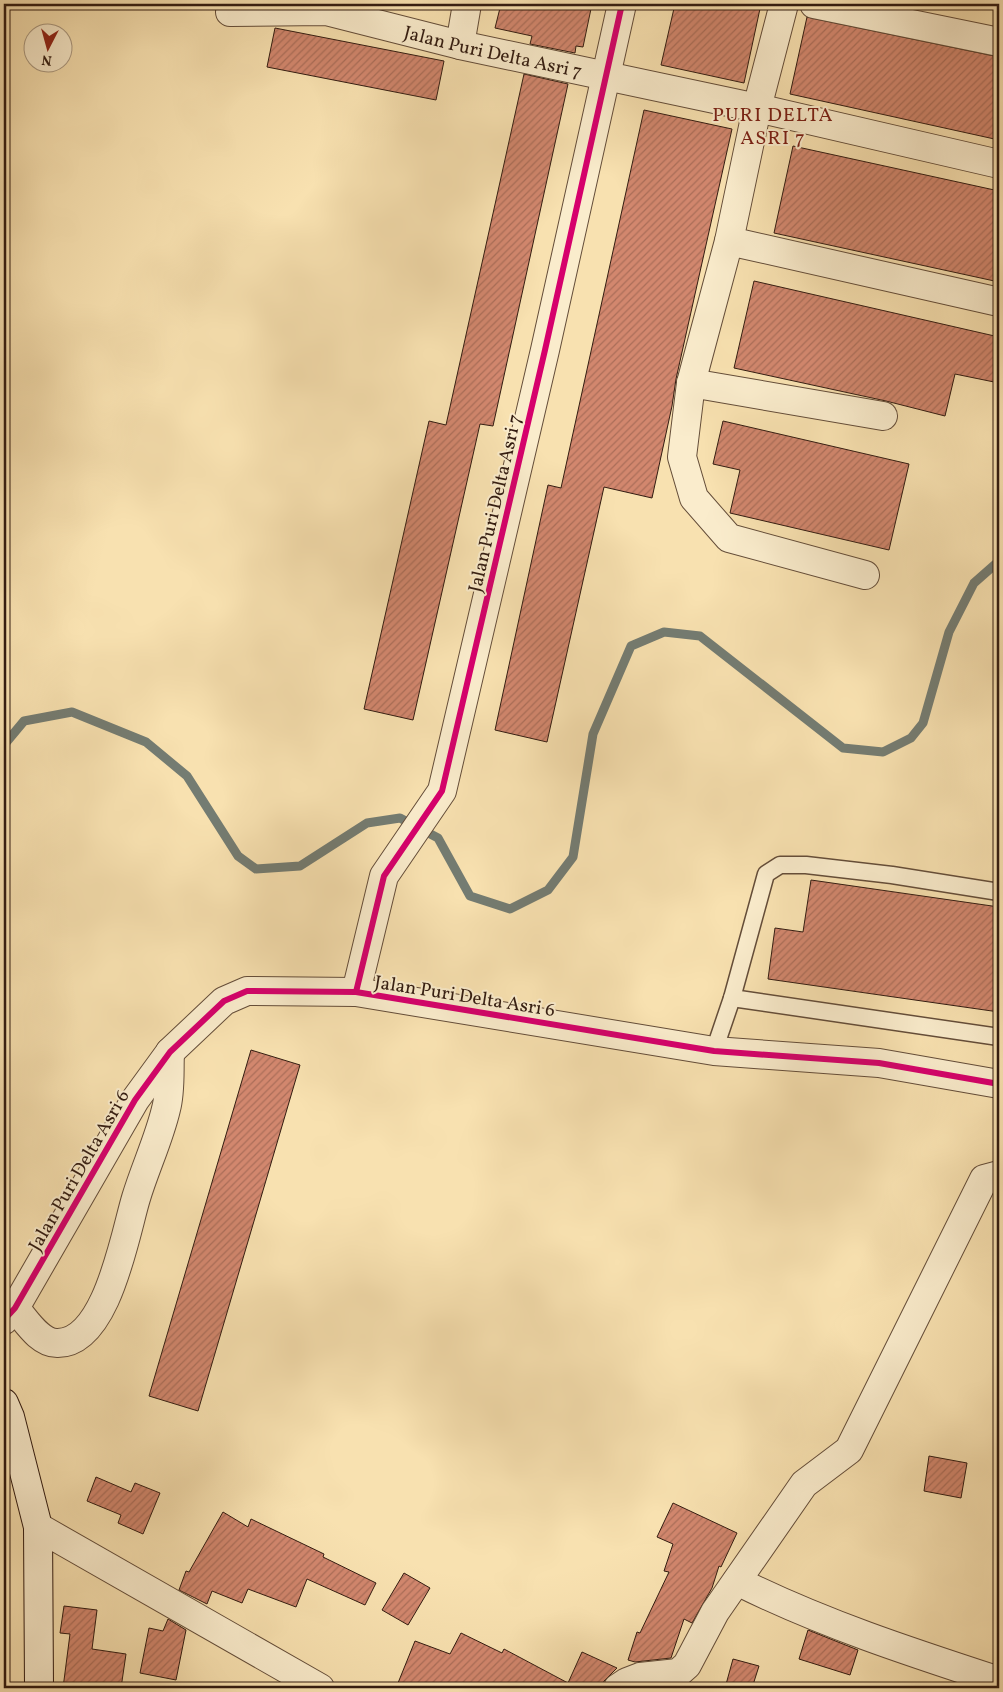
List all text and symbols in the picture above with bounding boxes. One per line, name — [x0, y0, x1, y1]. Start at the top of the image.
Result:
street label: Jalan Puri Delta Asri 7 — [401, 20, 584, 86]
north arrow — [22, 22, 72, 72]
text: N — [41, 49, 53, 69]
district label: PURI DELTA ASRI 7 — [712, 102, 834, 153]
street label: Jalan Puri Delta Asri 7 — [463, 412, 529, 595]
street label: Jalan Puri Delta Asri 6 — [373, 970, 557, 1024]
street label: Jalan Puri Delta Asri 6 — [23, 1086, 137, 1256]

